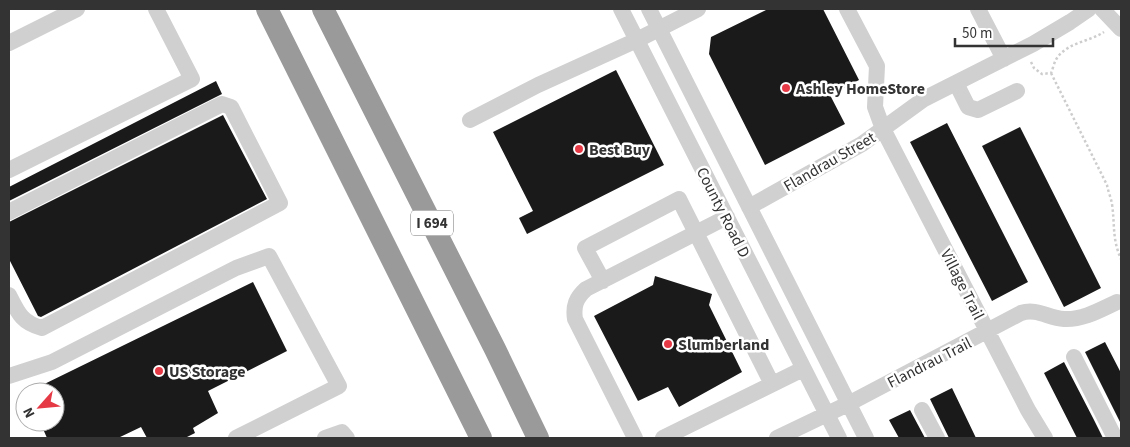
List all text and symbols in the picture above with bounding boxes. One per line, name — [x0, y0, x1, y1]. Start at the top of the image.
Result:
scale bar — [955, 15, 1052, 47]
text: 50 m — [962, 23, 992, 44]
place label: Ashley HomeStore — [795, 78, 925, 100]
marker: Ashley HomeStore — [780, 82, 792, 94]
street label: Flandrau Street — [779, 126, 880, 197]
place label: Best Buy — [589, 139, 651, 161]
marker: Best Buy — [573, 143, 585, 155]
street label: County Road D — [691, 163, 755, 262]
road number: I 694 — [411, 210, 453, 236]
street label: Village Trail — [935, 245, 989, 324]
street label: Flandrau Trail — [884, 332, 975, 394]
place label: Slumberland — [678, 334, 769, 356]
marker: Slumberland — [662, 338, 674, 350]
place label: US Storage — [169, 361, 246, 383]
marker: US Storage — [153, 365, 165, 377]
north arrow — [15, 382, 65, 432]
text: N — [18, 404, 40, 421]

